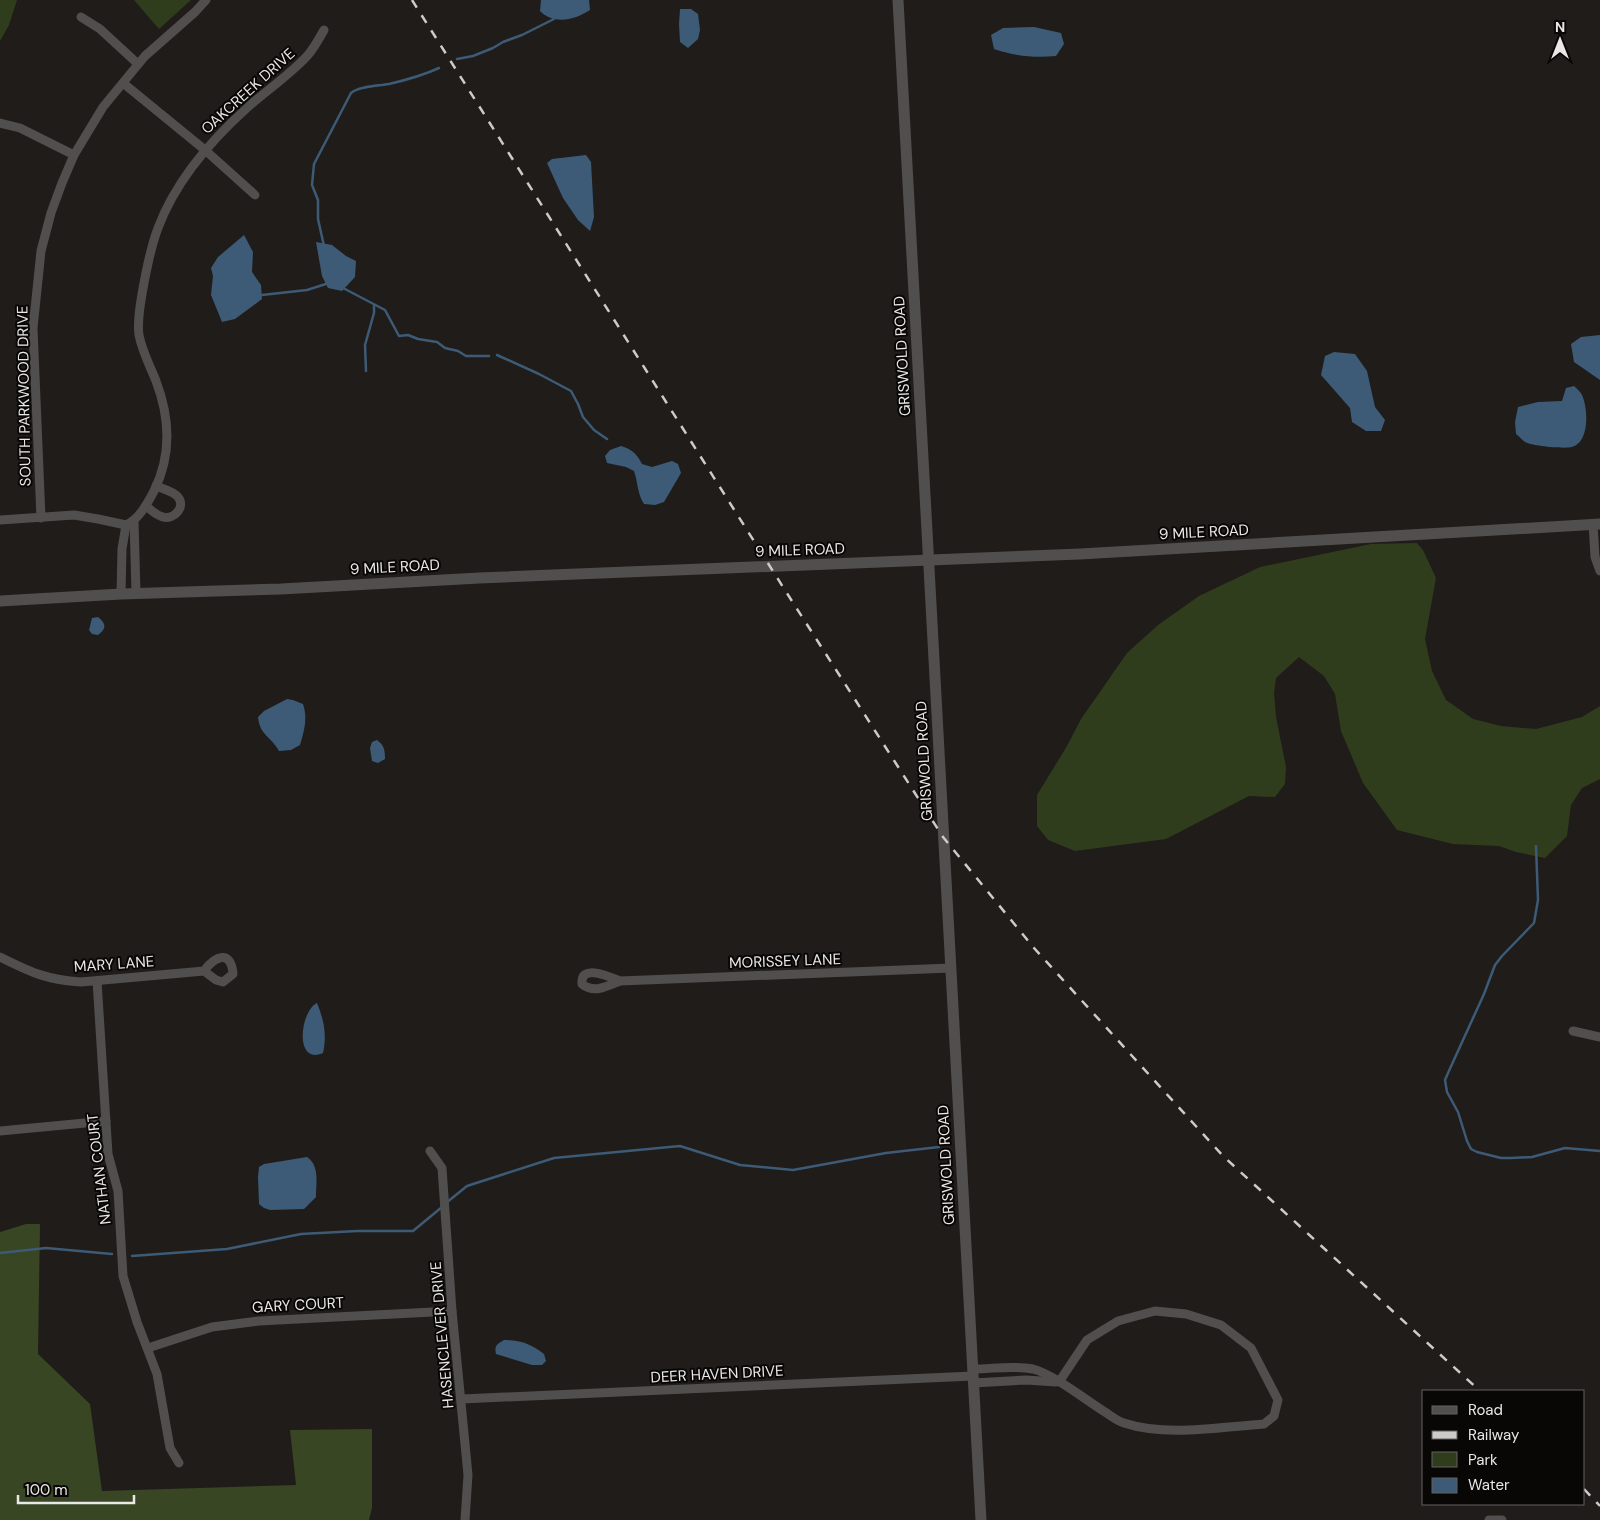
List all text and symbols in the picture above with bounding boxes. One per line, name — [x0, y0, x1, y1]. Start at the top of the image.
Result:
north arrow — [1535, 15, 1585, 65]
text: N — [1555, 18, 1565, 36]
street label: OAKCREEK DRIVE — [197, 44, 299, 138]
street label: GRISWOLD ROAD — [889, 295, 915, 417]
street label: SOUTH PARKWOOD DRIVE — [12, 305, 36, 487]
street label: 9 MILE ROAD — [1159, 520, 1249, 544]
street label: 9 MILE ROAD — [755, 538, 845, 562]
street label: 9 MILE ROAD — [350, 555, 440, 579]
street label: GRISWOLD ROAD — [911, 700, 937, 822]
street label: MORISSEY LANE — [729, 949, 841, 973]
street label: MARY LANE — [73, 951, 155, 977]
street label: GRISWOLD ROAD — [933, 1104, 959, 1226]
street label: NATHAN COURT — [82, 1112, 116, 1226]
street label: HASENCLEVER DRIVE — [426, 1261, 458, 1409]
street label: GARY COURT — [252, 1293, 344, 1317]
street label: DEER HAVEN DRIVE — [650, 1361, 784, 1387]
legend — [1422, 1390, 1585, 1505]
text: Road — [1468, 1400, 1503, 1420]
text: Railway — [1468, 1425, 1520, 1445]
text: Park — [1468, 1450, 1498, 1470]
scale bar — [18, 1472, 134, 1504]
text: Water — [1468, 1475, 1510, 1495]
text: 100 m — [25, 1480, 68, 1500]

